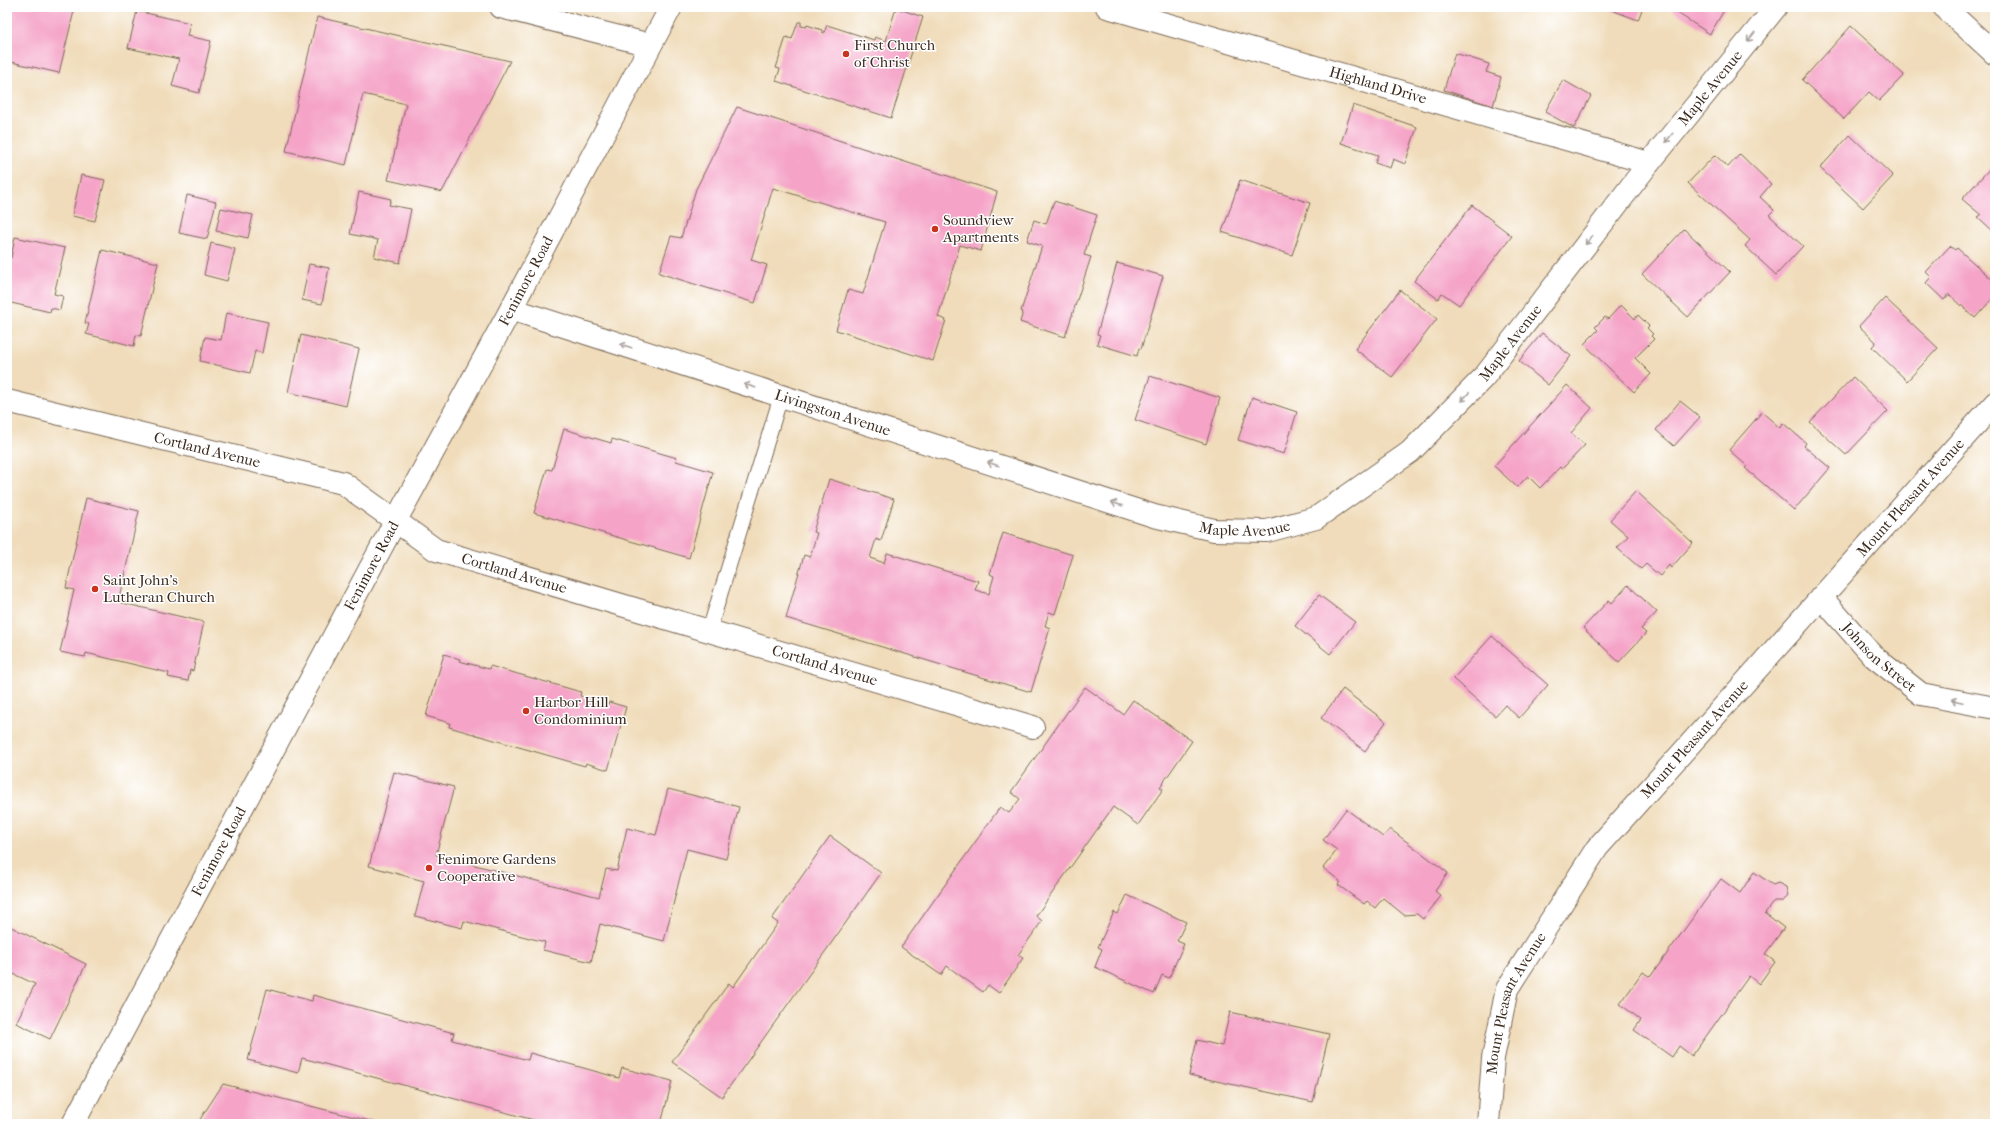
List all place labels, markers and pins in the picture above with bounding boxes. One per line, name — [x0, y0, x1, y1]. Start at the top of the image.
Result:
place label: First Church of Christ — [854, 36, 936, 71]
marker: First Church of Christ — [841, 49, 851, 59]
place label: Soundview Apartments — [942, 211, 1019, 246]
marker: Soundview Apartments — [930, 224, 940, 234]
place label: Saint John's Lutheran Church — [103, 571, 216, 606]
marker: Saint John's Lutheran Church — [90, 584, 100, 594]
place label: Harbor Hill Condominium — [534, 693, 627, 728]
marker: Harbor Hill Condominium — [521, 706, 531, 716]
place label: Fenimore Gardens Cooperative — [437, 850, 556, 885]
marker: Fenimore Gardens Cooperative — [424, 863, 434, 873]

